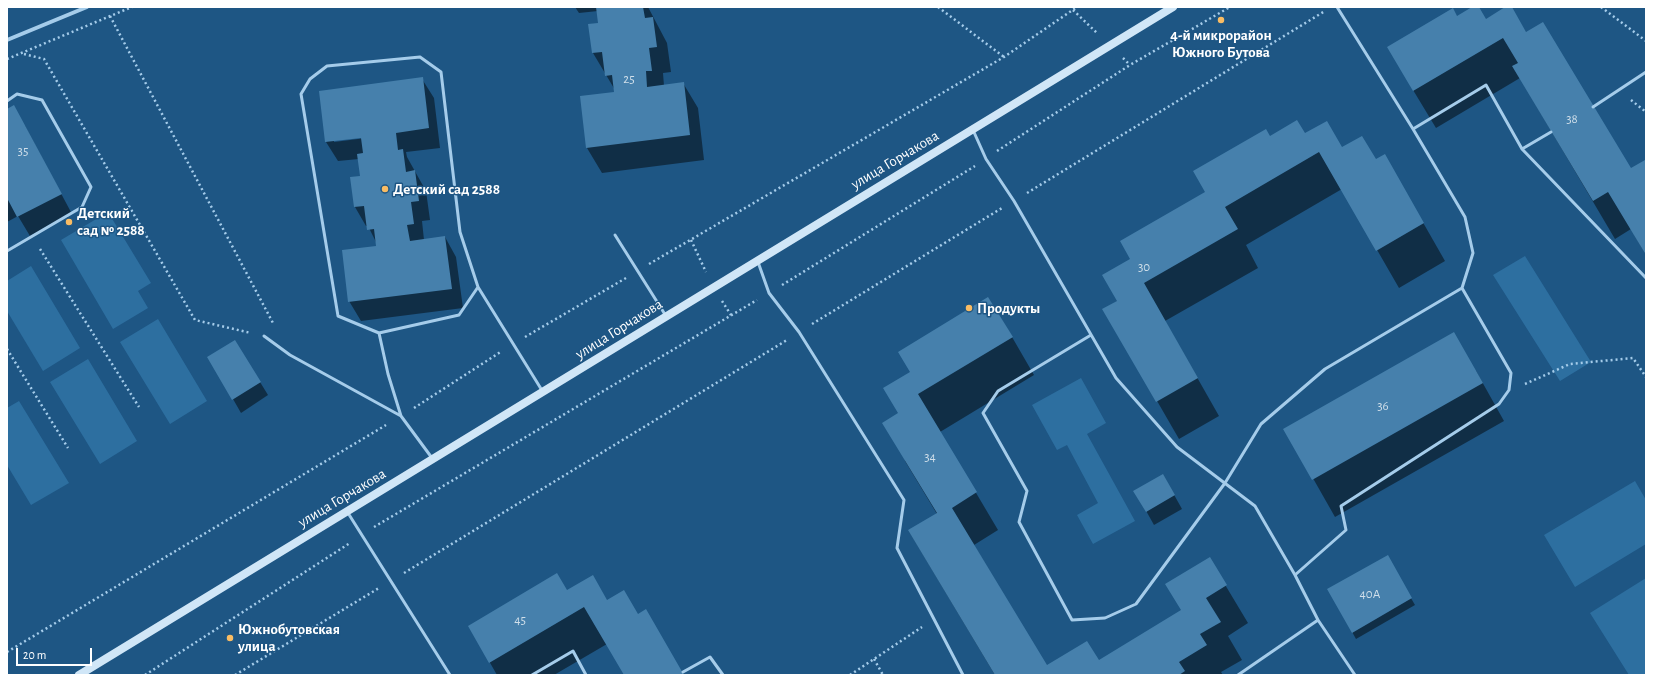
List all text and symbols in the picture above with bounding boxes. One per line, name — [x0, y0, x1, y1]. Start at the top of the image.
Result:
marker: 4-й микрорайон Южного Бутова — [1216, 15, 1226, 25]
place label: 4-й микрорайон Южного Бутова — [1170, 26, 1272, 61]
house number: 25 — [623, 71, 635, 87]
house number: 38 — [1566, 111, 1578, 127]
street label: улица Горчакова — [848, 127, 942, 193]
house number: 35 — [18, 143, 28, 159]
place label: Детский сад 2588 — [393, 180, 500, 198]
marker: Детский сад 2588 — [380, 184, 390, 194]
place label: Детский сад № 2588 — [77, 204, 145, 239]
marker: Детский сад № 2588 — [64, 217, 74, 227]
house number: 30 — [1138, 259, 1150, 275]
street label: улица Горчакова — [572, 295, 666, 363]
place label: Продукты — [977, 299, 1040, 317]
marker: Продукты — [964, 303, 974, 313]
house number: 36 — [1377, 398, 1389, 414]
house number: 34 — [924, 449, 936, 465]
street label: улица Горчакова — [295, 465, 389, 531]
house number: 40А — [1360, 586, 1380, 602]
house number: 45 — [514, 612, 526, 628]
place label: Южнобутовская улица — [238, 620, 340, 655]
marker: Южнобутовская улица — [225, 633, 235, 643]
scale bar — [18, 640, 94, 666]
text: 20 m — [23, 649, 46, 661]

